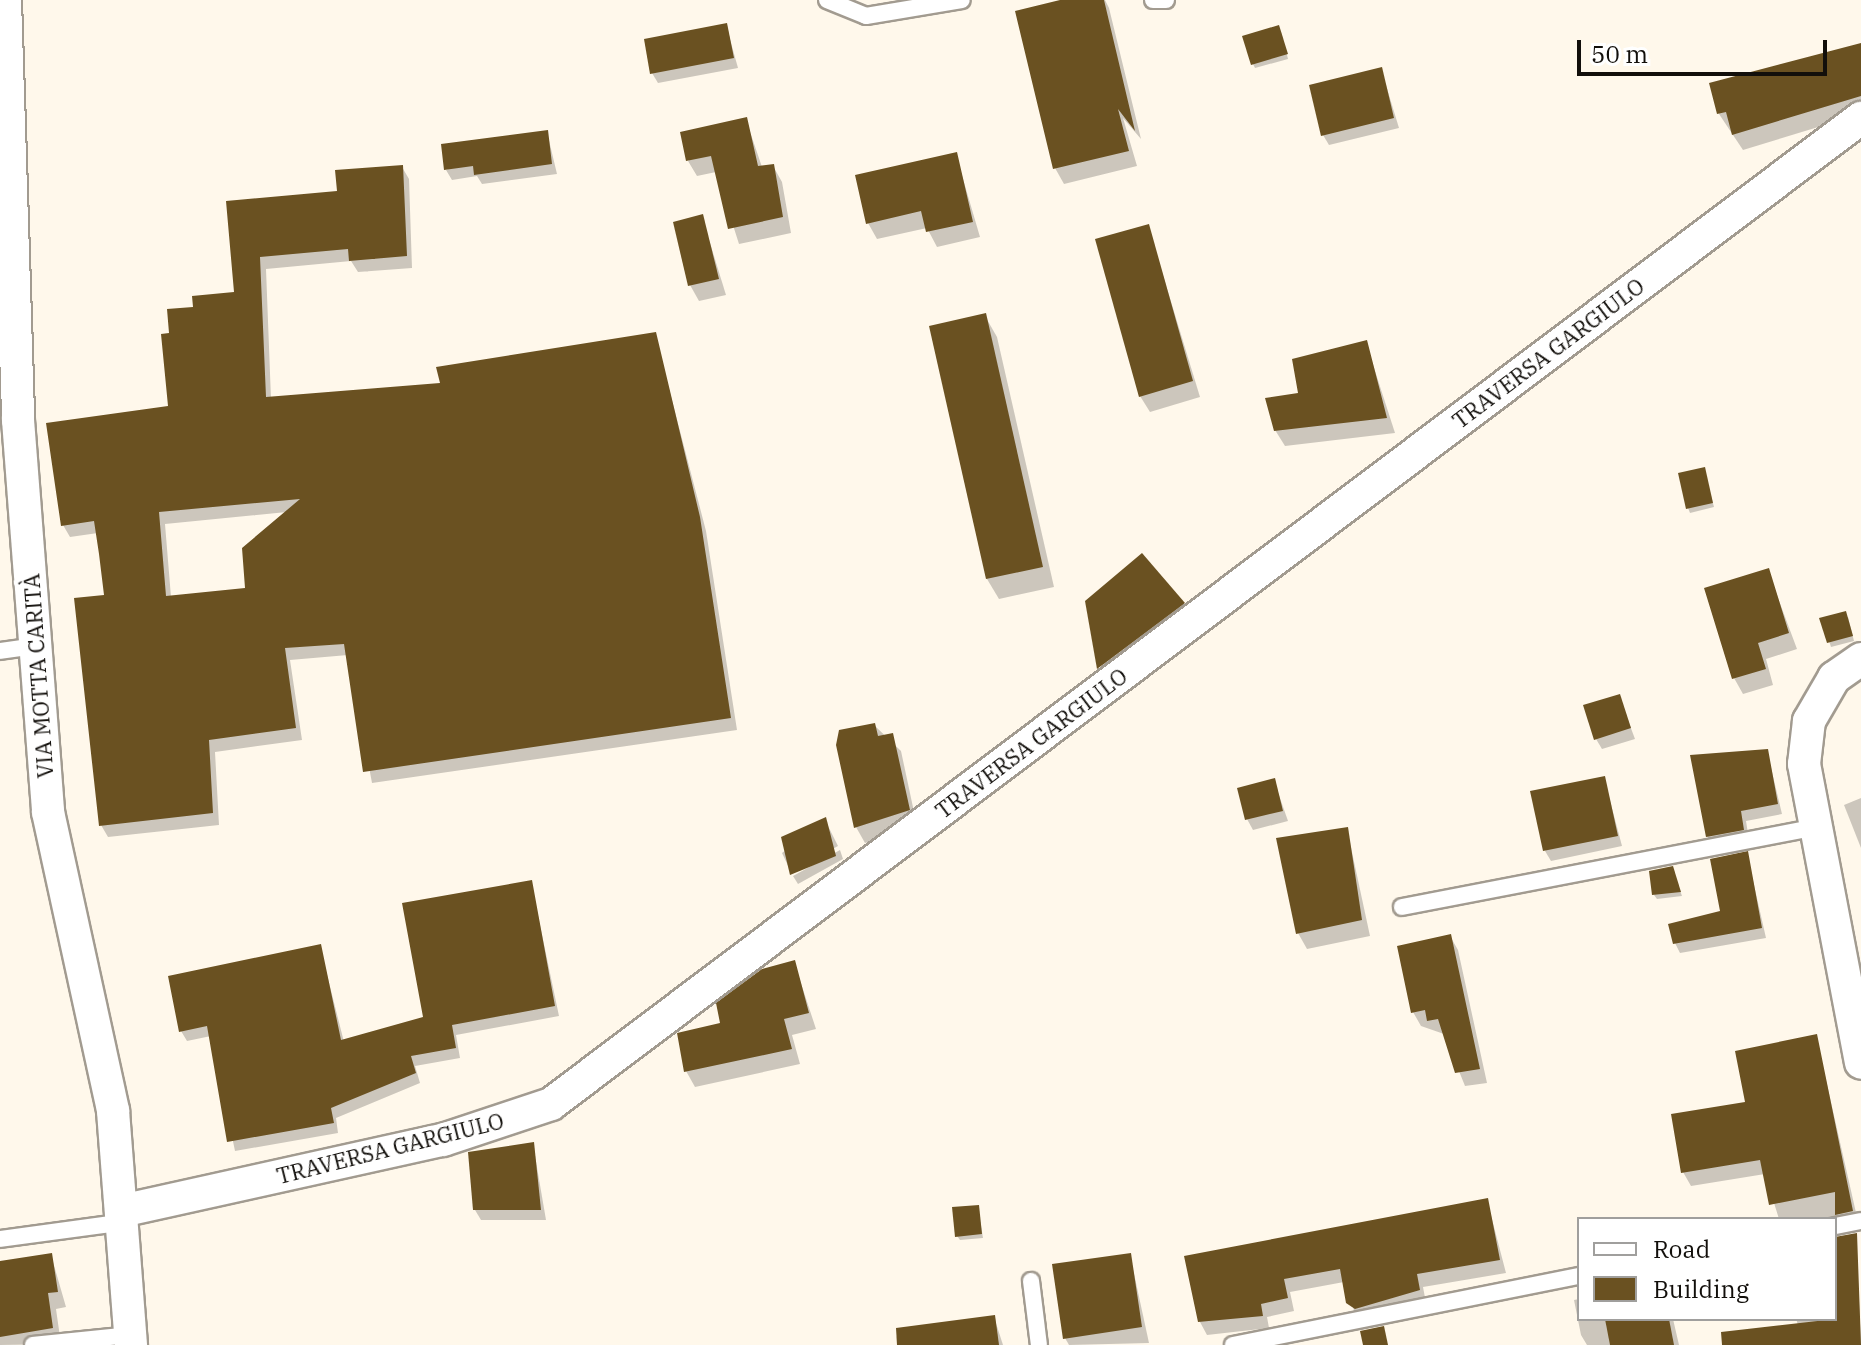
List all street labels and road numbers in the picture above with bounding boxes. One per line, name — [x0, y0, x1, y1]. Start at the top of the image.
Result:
street label: TRAVERSA GARGIULO — [1447, 272, 1649, 434]
street label: VIA MOTTA CARITÀ — [18, 573, 58, 779]
street label: TRAVERSA GARGIULO — [930, 662, 1132, 824]
street label: TRAVERSA GARGIULO — [274, 1107, 506, 1189]

